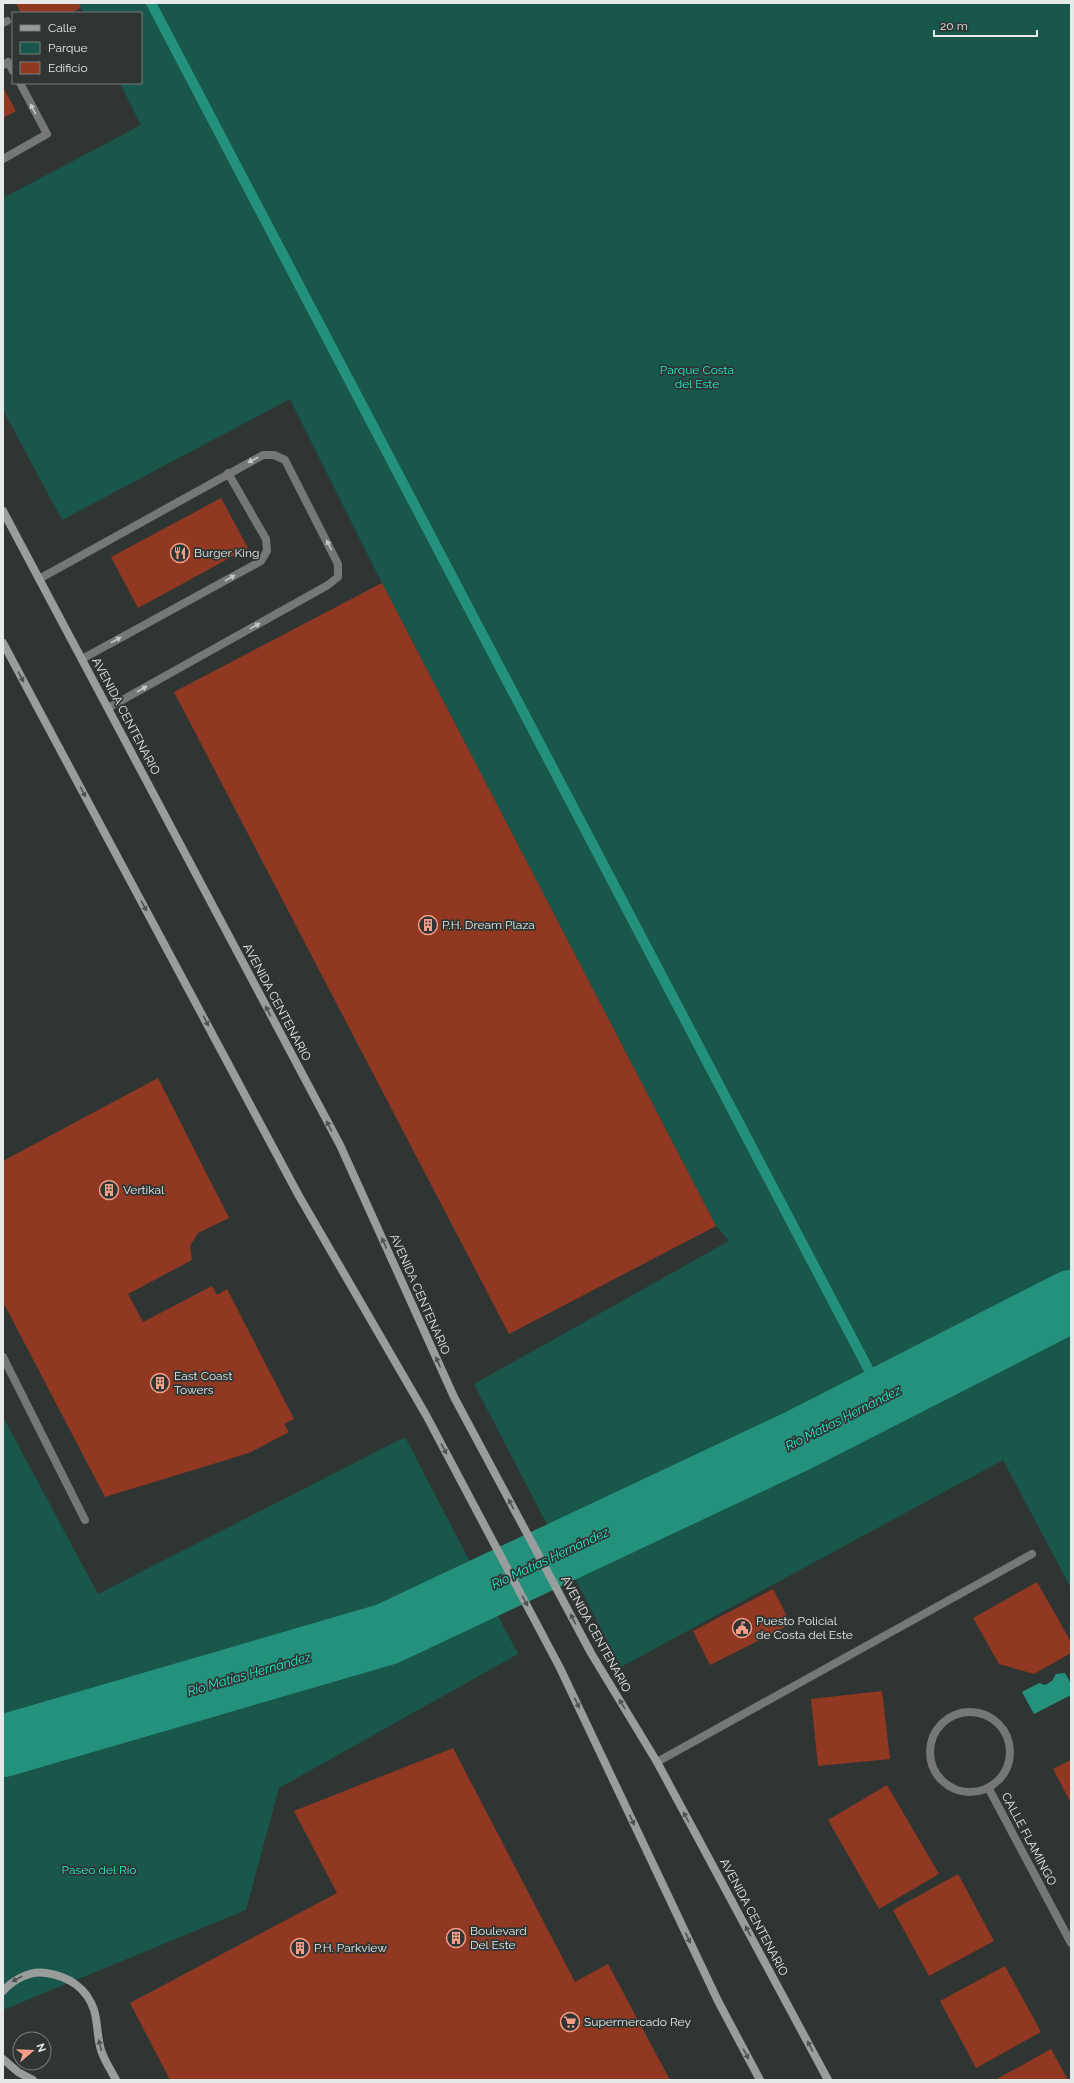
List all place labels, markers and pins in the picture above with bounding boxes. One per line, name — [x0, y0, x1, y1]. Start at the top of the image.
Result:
restaurant icon: Burger King — [169, 542, 191, 564]
place label: Burger King — [194, 546, 259, 560]
building icon: P.H. Dream Plaza — [417, 914, 439, 936]
place label: P.H. Dream Plaza — [442, 918, 535, 932]
building icon: Vertikal — [98, 1179, 120, 1201]
place label: Vertikal — [123, 1183, 165, 1197]
place label: East Coast Towers — [174, 1369, 232, 1397]
building icon: East Coast Towers — [149, 1372, 171, 1394]
place label: Puesto Policial de Costa del Este — [756, 1614, 853, 1642]
public building icon: Puesto Policial de Costa del Este — [731, 1617, 753, 1639]
place label: Boulevard Del Este — [470, 1924, 527, 1952]
building icon: Boulevard Del Este — [445, 1927, 467, 1949]
building icon: P.H. Parkview — [289, 1937, 311, 1959]
place label: P.H. Parkview — [314, 1941, 387, 1955]
supermarket icon: Supermercado Rey — [559, 2011, 581, 2033]
place label: Supermercado Rey — [584, 2015, 691, 2029]

